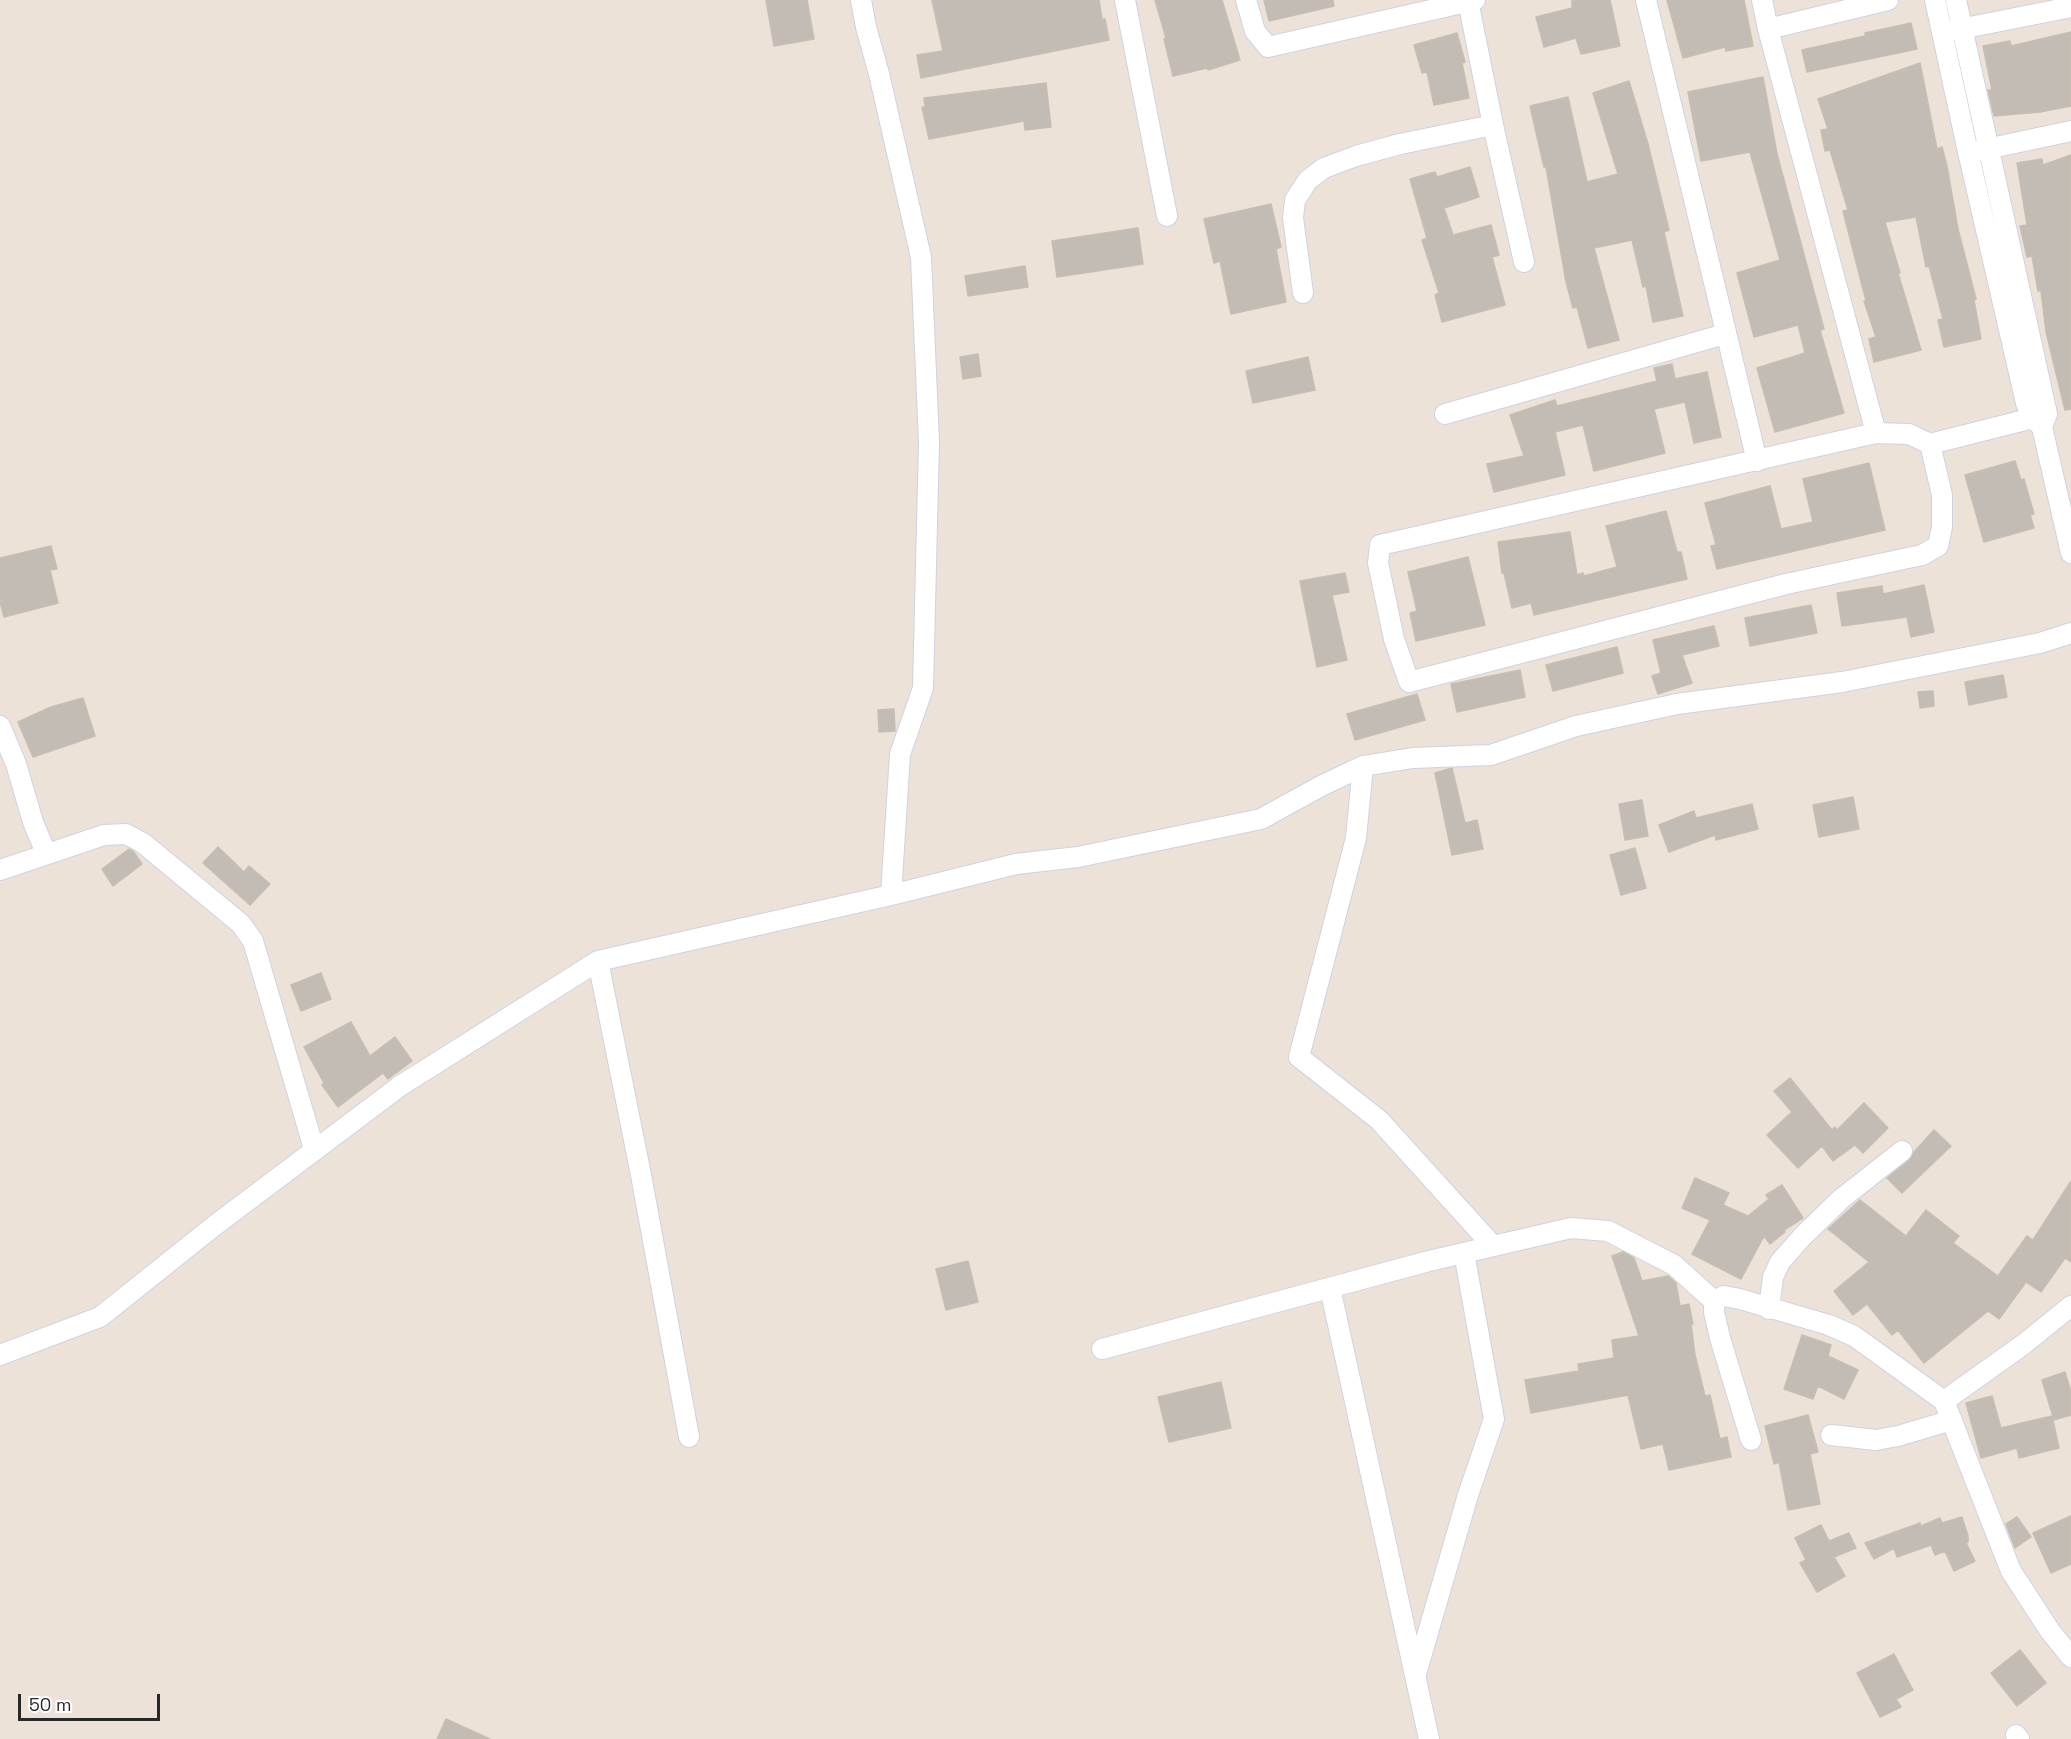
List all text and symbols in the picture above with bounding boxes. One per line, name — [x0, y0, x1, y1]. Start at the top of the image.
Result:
scale bar — [21, 1682, 164, 1720]
text: 50 m — [29, 1693, 71, 1716]

